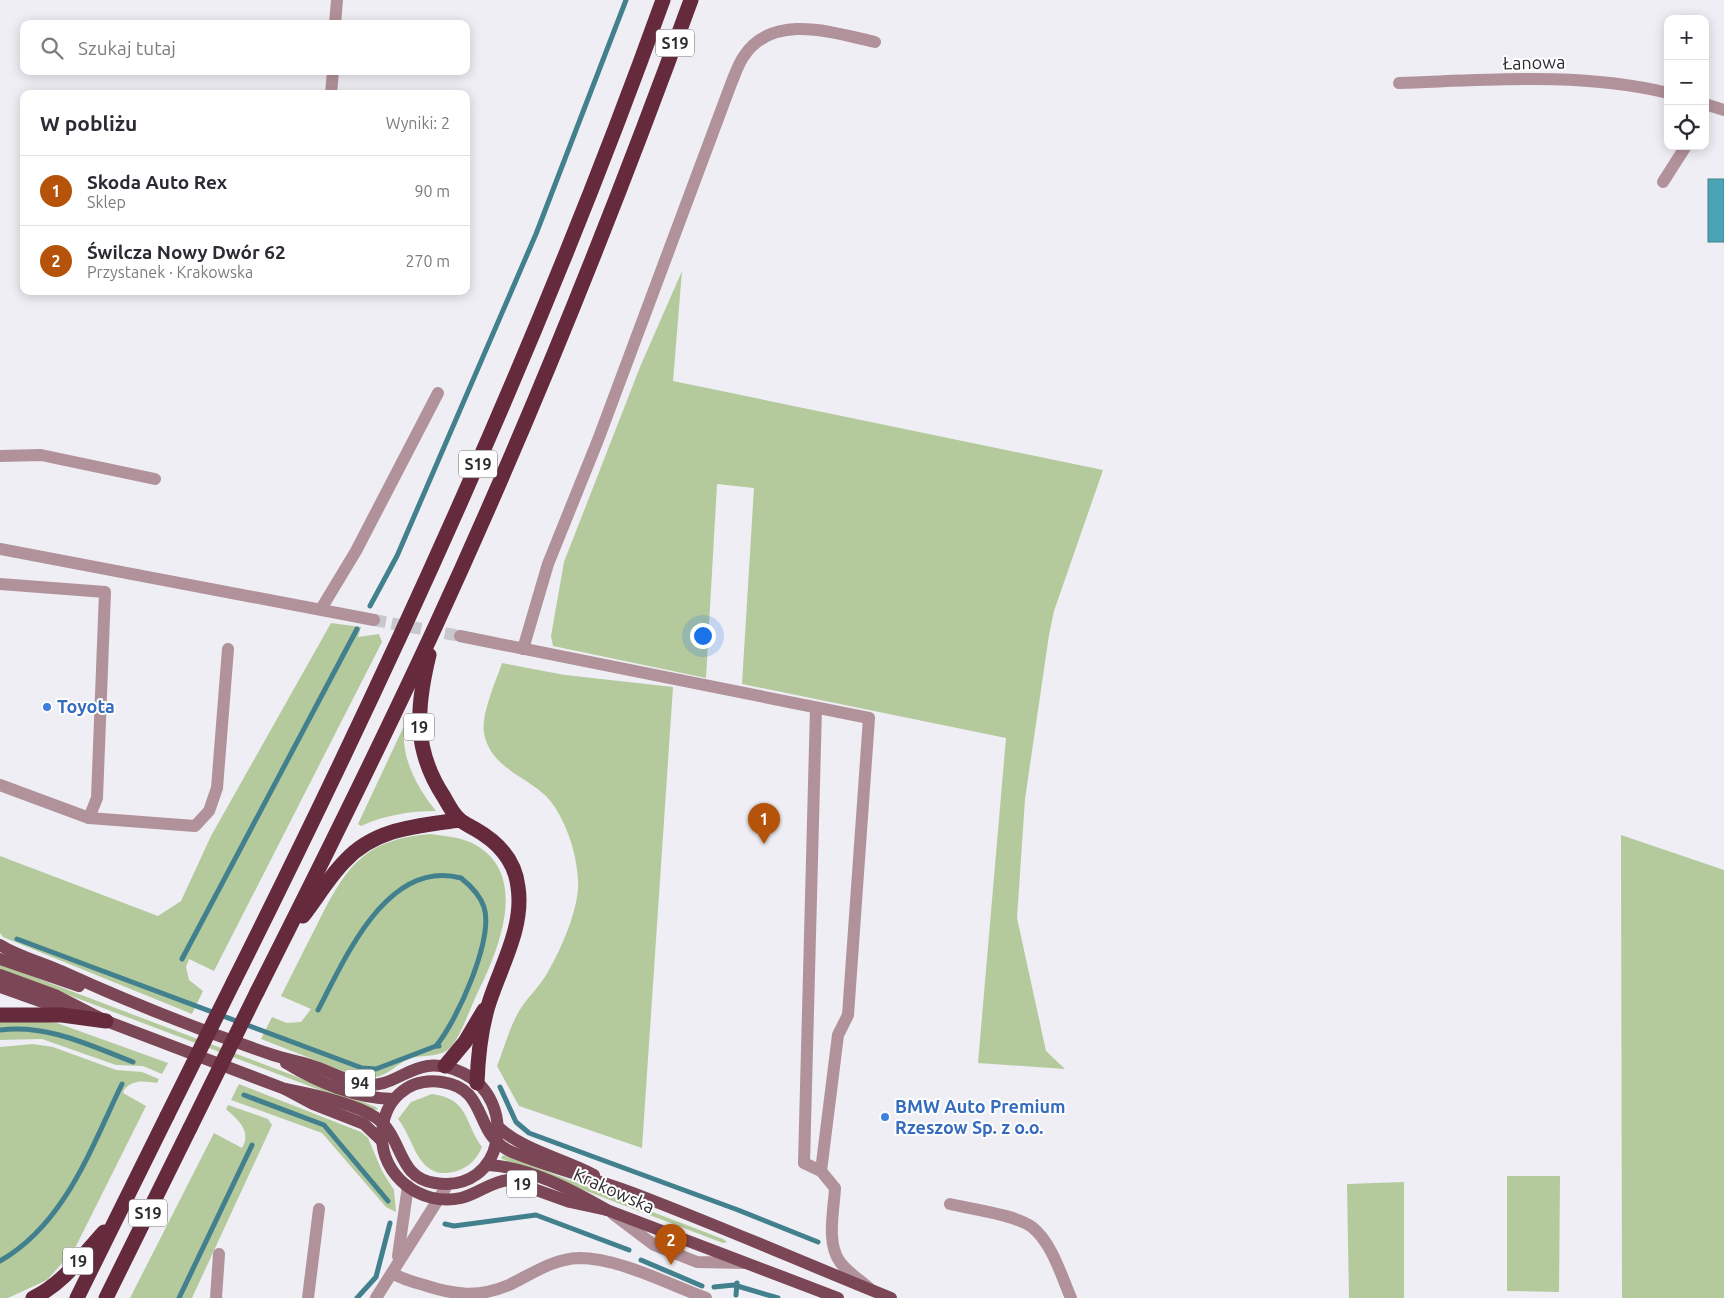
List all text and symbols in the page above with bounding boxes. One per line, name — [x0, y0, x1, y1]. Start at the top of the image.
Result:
map controls — [1664, 15, 1709, 150]
button: + — [1664, 15, 1709, 60]
search box — [20, 20, 470, 75]
road number: S19 — [656, 29, 694, 56]
icon: search — [38, 34, 66, 62]
text: Szukaj tutaj — [78, 37, 176, 59]
street label: Łanowa — [1502, 51, 1566, 73]
button: − — [1664, 60, 1709, 105]
button: locate — [1664, 105, 1709, 150]
text: W pobliżu — [40, 111, 137, 135]
text: Wyniki: 2 — [386, 114, 450, 132]
text: Skoda Auto Rex — [87, 171, 227, 193]
text: 1 — [51, 182, 61, 200]
text: 90 m — [414, 182, 450, 200]
text: Sklep — [87, 193, 126, 211]
text: Świlcza Nowy Dwór 62 — [87, 241, 286, 263]
text: 2 — [51, 252, 61, 270]
text: 270 m — [405, 252, 450, 270]
text: Przystanek · Krakowska — [87, 263, 253, 281]
road number: S19 — [459, 450, 497, 478]
your location — [690, 623, 716, 649]
place label: Toyota — [57, 696, 115, 716]
marker: Toyota — [41, 701, 53, 713]
road number: 19 — [404, 714, 434, 740]
pin: 1 — [748, 803, 780, 844]
road number: 94 — [345, 1070, 375, 1096]
place label: BMW Auto Premium Rzeszow Sp. z o.o. — [895, 1096, 1066, 1137]
marker: BMW Auto Premium Rzeszow Sp. z o.o. — [879, 1111, 891, 1123]
street label: Krakowska — [571, 1163, 658, 1217]
road number: 19 — [507, 1170, 537, 1198]
road number: S19 — [129, 1200, 167, 1226]
pin: 2 — [655, 1224, 687, 1265]
road number: 19 — [63, 1248, 93, 1274]

